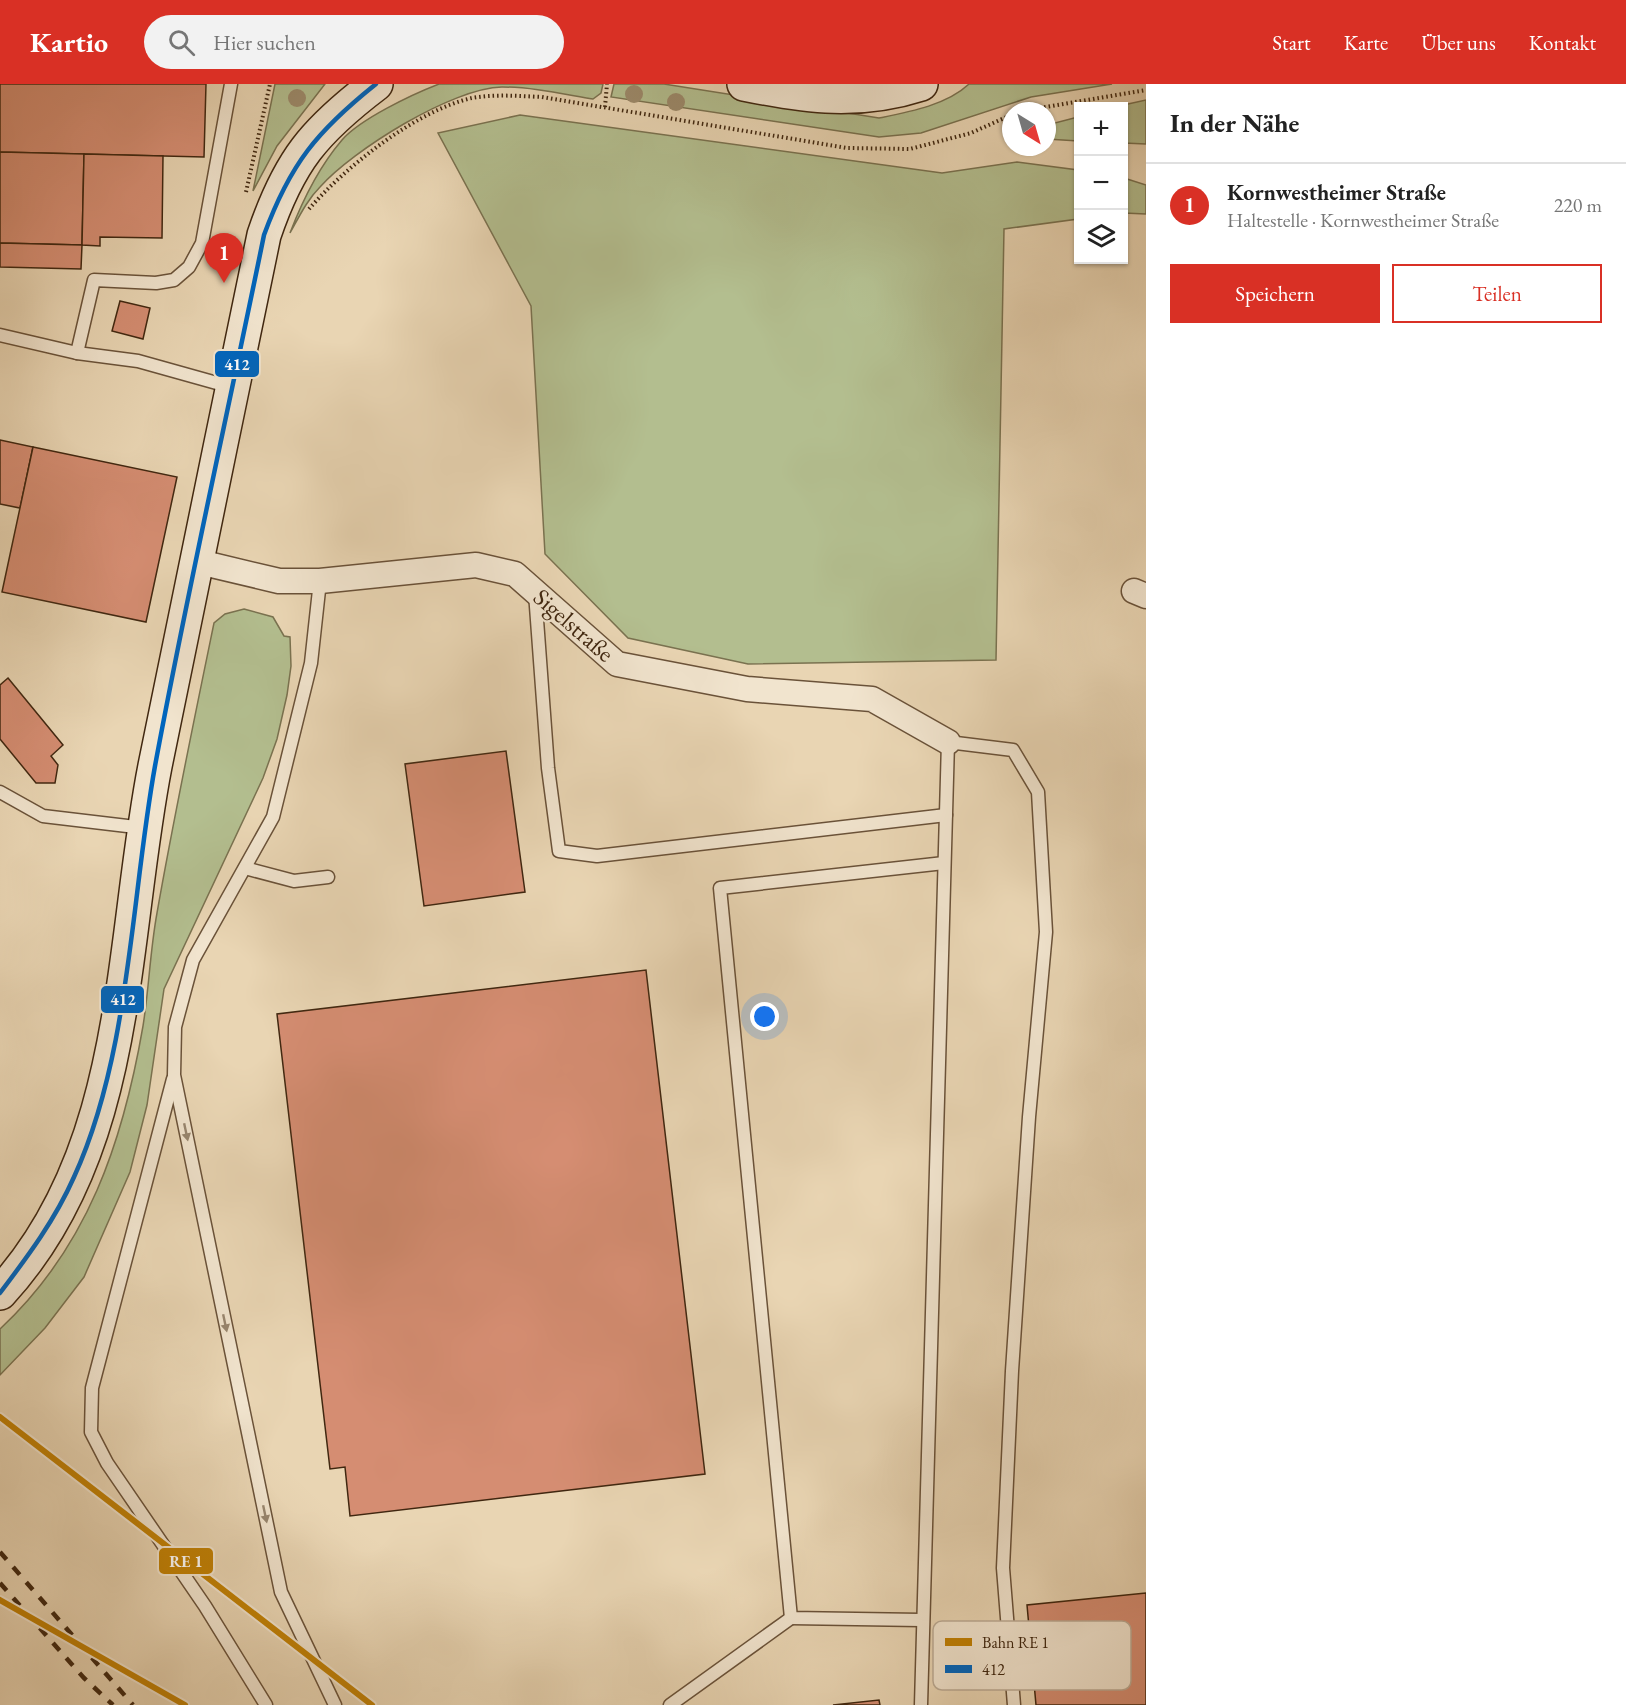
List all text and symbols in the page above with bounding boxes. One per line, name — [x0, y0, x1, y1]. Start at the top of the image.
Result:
search box — [144, 15, 564, 69]
text: Kartio — [30, 24, 108, 60]
icon: search — [165, 26, 198, 59]
text: Hier suchen — [213, 28, 316, 57]
text: Start — [1272, 29, 1311, 56]
text: Karte — [1344, 29, 1388, 56]
text: Über uns — [1421, 29, 1496, 56]
text: Kontakt — [1529, 29, 1596, 56]
north arrow — [1002, 102, 1056, 156]
map controls — [1074, 102, 1128, 264]
button: + — [1074, 102, 1128, 156]
text: In der Nähe — [1170, 106, 1299, 140]
button: − — [1074, 156, 1128, 210]
text: Kornwestheimer Straße — [1227, 178, 1446, 207]
text: 1 — [1184, 192, 1195, 218]
text: 220 m — [1554, 192, 1602, 218]
text: Haltestelle · Kornwestheimer Straße — [1227, 207, 1499, 233]
button: layers — [1074, 210, 1128, 264]
pin: 1 — [204, 234, 244, 283]
button: Speichern — [1170, 264, 1380, 323]
button: Teilen — [1392, 264, 1602, 323]
line badge: 412 — [214, 350, 260, 378]
text: 412 — [224, 354, 250, 375]
street label: Sigelstraße — [527, 582, 621, 668]
line badge: 412 — [100, 985, 145, 1014]
text: 412 — [110, 989, 136, 1010]
your location — [750, 1002, 779, 1031]
one-way arrow — [182, 1123, 191, 1142]
one-way arrow — [221, 1314, 231, 1332]
one-way arrow — [260, 1505, 270, 1523]
line badge: RE 1 — [158, 1547, 214, 1575]
text: RE 1 — [169, 1551, 203, 1572]
legend — [933, 1621, 1131, 1690]
text: Bahn RE 1 — [982, 1632, 1049, 1653]
text: 412 — [982, 1659, 1005, 1680]

